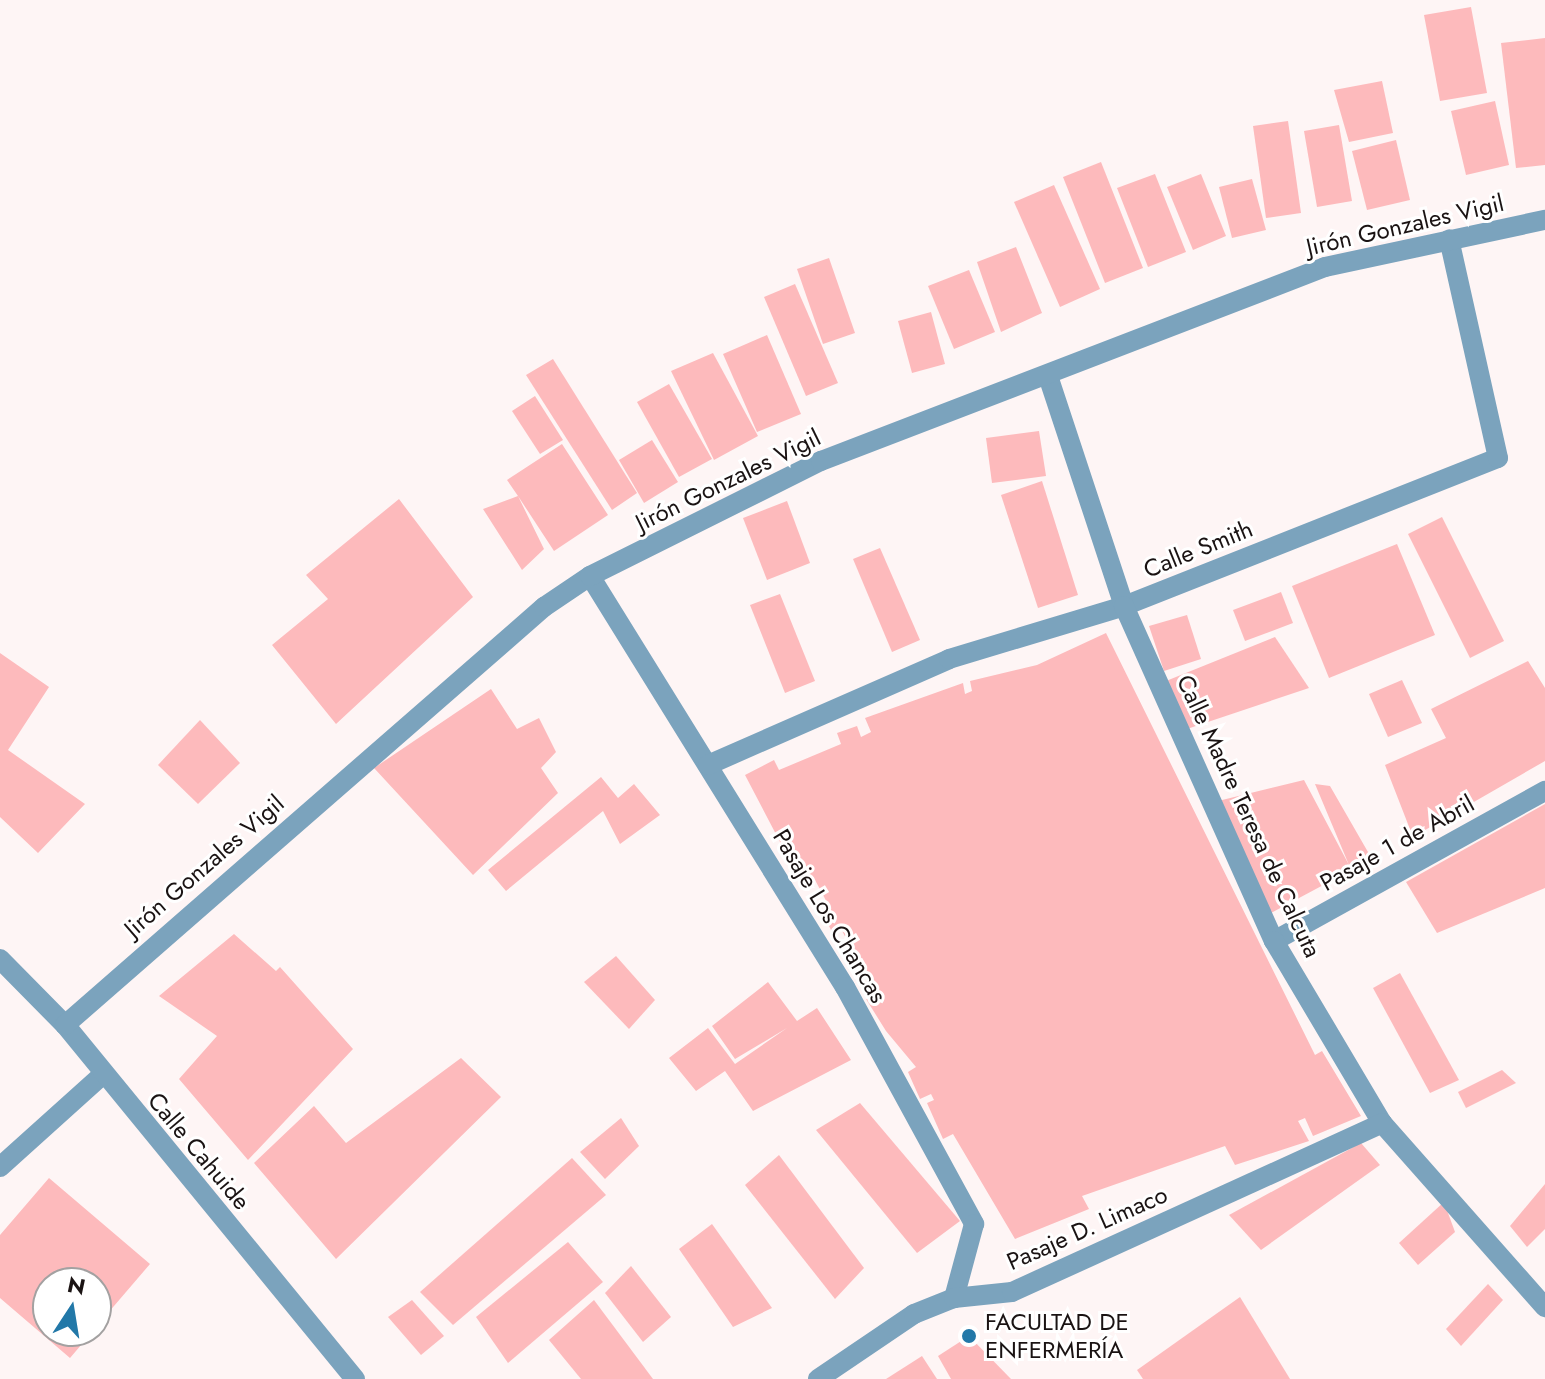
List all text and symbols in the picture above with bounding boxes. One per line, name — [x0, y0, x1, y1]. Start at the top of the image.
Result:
street label: Jirón Gonzales Vigil — [1303, 188, 1507, 262]
street label: Jirón Gonzales Vigil — [631, 423, 825, 537]
street label: Calle Smith — [1139, 514, 1257, 584]
street label: Calle Madre Teresa de Calcuta — [1171, 670, 1327, 962]
street label: Jirón Gonzales Vigil — [118, 789, 290, 943]
street label: Pasaje 1 de Abril — [1315, 789, 1479, 897]
street label: Pasaje Los Chancas — [767, 824, 893, 1008]
street label: Calle Cahuide — [142, 1087, 256, 1215]
street label: Pasaje D. Limaco — [1002, 1180, 1172, 1276]
north arrow — [32, 1267, 112, 1347]
text: N — [65, 1268, 88, 1303]
place label: FACULTAD DE ENFERMERÍA — [985, 1308, 1129, 1364]
marker: FACULTAD DE ENFERMERÍA — [960, 1327, 978, 1345]

